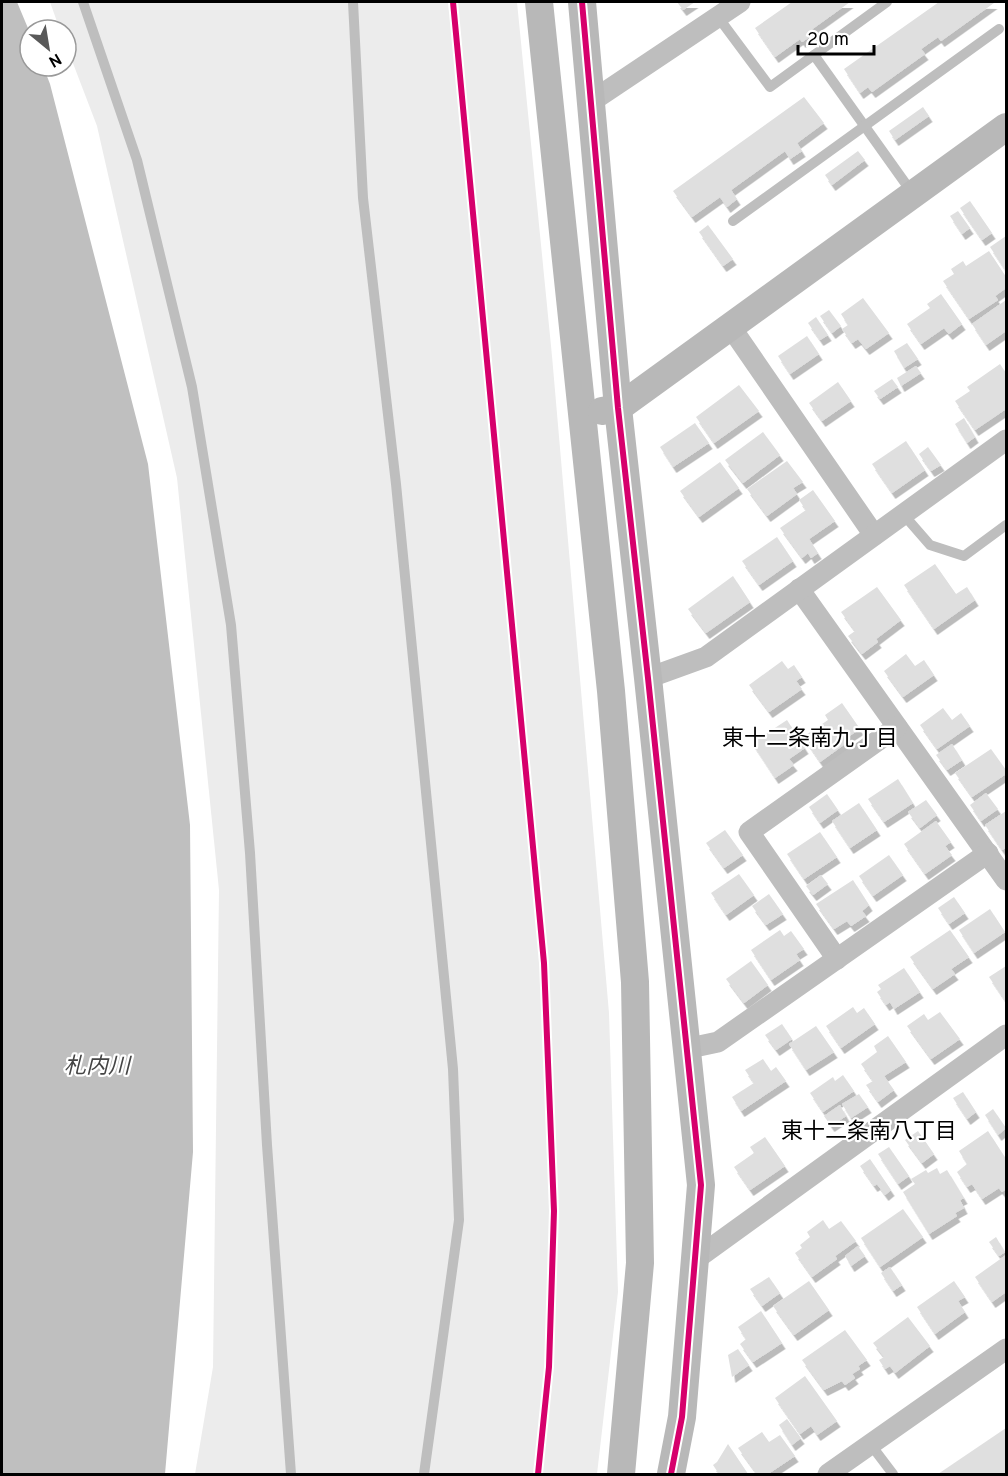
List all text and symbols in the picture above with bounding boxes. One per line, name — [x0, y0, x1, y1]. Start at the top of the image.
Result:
north arrow — [18, 18, 78, 78]
scale bar — [798, 18, 874, 56]
text: 20 m — [807, 29, 849, 52]
text: N — [45, 48, 64, 71]
district label: 東十二条南九丁目 — [722, 726, 898, 753]
water label: 札内川 — [64, 1054, 132, 1081]
district label: 東十二条南八丁目 — [781, 1119, 957, 1146]

